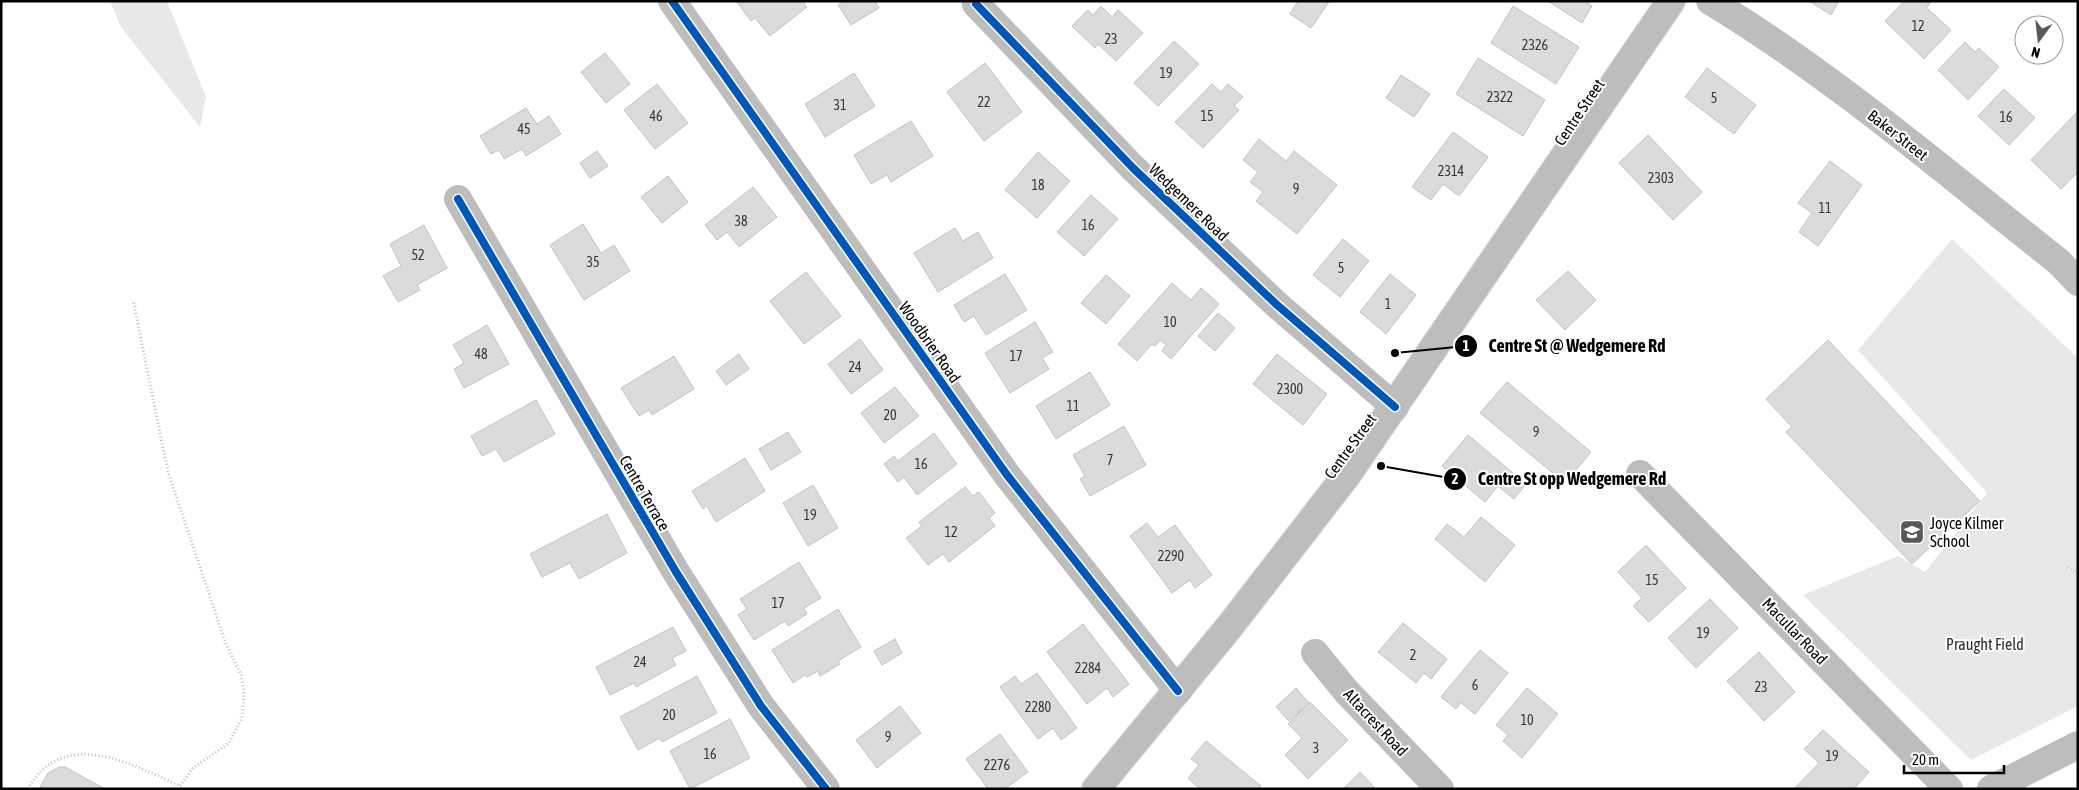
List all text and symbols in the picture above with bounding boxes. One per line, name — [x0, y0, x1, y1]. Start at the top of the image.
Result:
north arrow — [2014, 15, 2064, 65]
house number: 12 — [1911, 18, 1925, 34]
house number: 23 — [1104, 31, 1118, 47]
house number: 2326 — [1522, 37, 1549, 53]
text: N — [2030, 44, 2042, 61]
house number: 19 — [1159, 65, 1173, 81]
street label: Centre Street — [1550, 75, 1608, 149]
house number: 2322 — [1487, 89, 1513, 105]
house number: 5 — [1711, 90, 1717, 106]
house number: 22 — [977, 94, 991, 110]
house number: 31 — [833, 97, 847, 113]
street label: Baker Street — [1864, 106, 1932, 164]
house number: 46 — [649, 108, 663, 124]
house number: 15 — [1200, 108, 1214, 124]
house number: 16 — [1999, 109, 2013, 125]
house number: 45 — [517, 121, 531, 137]
street label: Wedgemere Road — [1145, 160, 1232, 245]
house number: 2314 — [1438, 163, 1465, 179]
house number: 2303 — [1648, 170, 1674, 186]
house number: 18 — [1031, 177, 1045, 193]
house number: 9 — [1293, 181, 1299, 197]
house number: 11 — [1818, 200, 1832, 216]
house number: 38 — [734, 213, 748, 229]
house number: 16 — [1081, 217, 1095, 233]
house number: 52 — [411, 247, 425, 263]
house number: 35 — [586, 254, 600, 270]
house number: 5 — [1338, 260, 1344, 276]
house number: 1 — [1385, 296, 1391, 312]
street label: Woodbrier Road — [896, 298, 964, 386]
house number: 10 — [1163, 314, 1177, 330]
callout: Centre St @ Wedgemere Rd — [1453, 330, 1676, 363]
text: Centre St @ Wedgemere Rd — [1488, 335, 1666, 356]
text: 1 — [1462, 337, 1470, 354]
house number: 48 — [474, 346, 488, 362]
house number: 17 — [1009, 348, 1023, 364]
house number: 24 — [848, 359, 862, 375]
house number: 2300 — [1277, 381, 1304, 397]
house number: 11 — [1066, 398, 1080, 414]
house number: 20 — [883, 407, 897, 423]
street label: Centre Street — [1320, 410, 1380, 482]
house number: 9 — [1533, 424, 1539, 440]
street label: Centre Terrace — [616, 452, 674, 534]
house number: 7 — [1107, 452, 1113, 468]
house number: 16 — [914, 456, 928, 472]
callout: Centre St opp Wedgemere Rd — [1443, 462, 1676, 495]
text: Centre St opp Wedgemere Rd — [1478, 468, 1666, 489]
text: 2 — [1451, 470, 1459, 487]
house number: 19 — [803, 507, 817, 523]
place label: Joyce Kilmer School — [1930, 514, 2004, 550]
school or university icon: Joyce Kilmer School — [1899, 519, 1925, 545]
house number: 12 — [944, 524, 958, 540]
house number: 2290 — [1158, 548, 1185, 564]
house number: 15 — [1645, 572, 1659, 588]
street label: Macullar Road — [1759, 594, 1831, 668]
house number: 17 — [771, 595, 785, 611]
house number: 19 — [1696, 625, 1710, 641]
park label: Praught Field — [1946, 635, 2024, 654]
house number: 2 — [1410, 647, 1416, 663]
house number: 24 — [633, 654, 647, 670]
house number: 2284 — [1075, 660, 1102, 676]
house number: 6 — [1472, 677, 1479, 693]
house number: 23 — [1754, 679, 1768, 695]
street label: Altacrest Road — [1340, 685, 1412, 759]
house number: 2280 — [1025, 699, 1052, 715]
house number: 20 — [662, 707, 676, 723]
house number: 10 — [1520, 712, 1534, 728]
house number: 9 — [885, 729, 891, 745]
house number: 3 — [1313, 740, 1319, 756]
scale bar — [1904, 742, 2004, 774]
house number: 16 — [703, 746, 717, 762]
house number: 19 — [1825, 748, 1839, 764]
text: 20 m — [1912, 751, 1939, 768]
house number: 2276 — [984, 757, 1011, 773]

